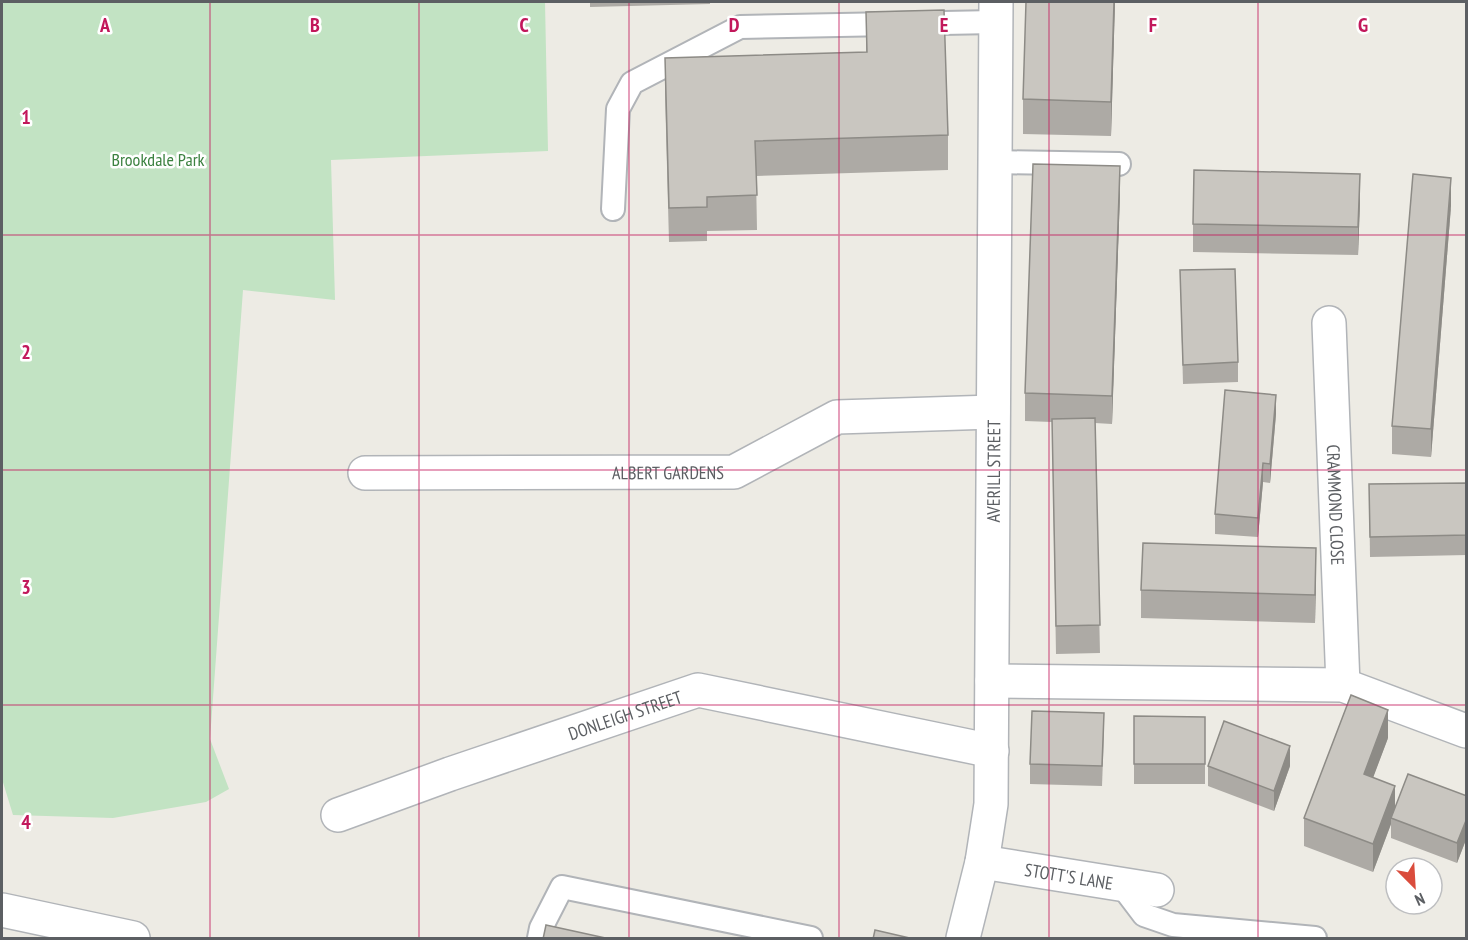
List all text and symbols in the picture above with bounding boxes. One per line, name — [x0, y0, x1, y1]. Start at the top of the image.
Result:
text: A — [99, 12, 111, 38]
text: B — [310, 12, 320, 38]
text: C — [519, 12, 529, 38]
text: D — [729, 12, 740, 38]
text: E — [940, 12, 948, 38]
text: F — [1149, 12, 1157, 38]
text: G — [1358, 12, 1368, 38]
text: 1 — [21, 104, 31, 130]
park label: Brookdale Park — [111, 148, 205, 171]
text: 2 — [21, 339, 31, 365]
street label: AVERILL STREET — [981, 420, 1005, 523]
street label: CRAMMOND CLOSE — [1322, 444, 1350, 566]
street label: ALBERT GARDENS — [612, 461, 724, 484]
text: 3 — [21, 574, 31, 600]
street label: DONLEIGH STREET — [565, 685, 685, 745]
text: 4 — [21, 809, 31, 835]
north arrow — [1384, 856, 1444, 916]
street label: STOTT'S LANE — [1023, 858, 1115, 894]
text: N — [1412, 889, 1428, 911]

